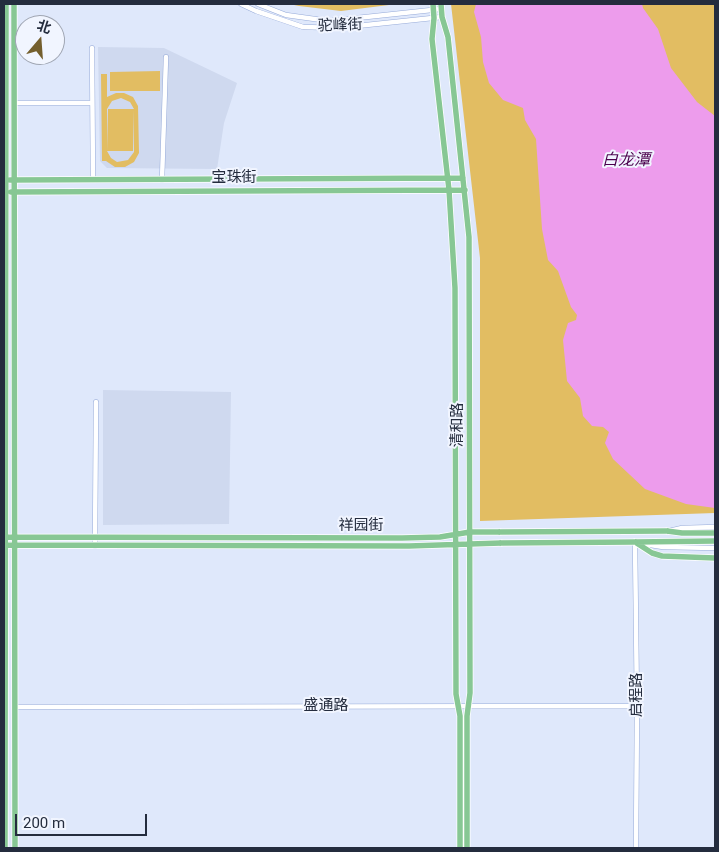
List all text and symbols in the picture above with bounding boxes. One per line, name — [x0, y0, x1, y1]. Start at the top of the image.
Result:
north arrow — [15, 15, 65, 65]
street label: 驼峰街 — [317, 16, 363, 36]
text: 北 — [35, 17, 53, 36]
water label: 白龙潭 — [602, 151, 650, 171]
street label: 宝珠街 — [212, 169, 256, 187]
street label: 清和路 — [449, 403, 467, 447]
street label: 祥园街 — [339, 517, 383, 535]
street label: 启程路 — [628, 673, 646, 717]
street label: 盛通路 — [304, 697, 348, 715]
scale bar — [18, 804, 150, 836]
text: 200 m — [23, 814, 65, 832]

